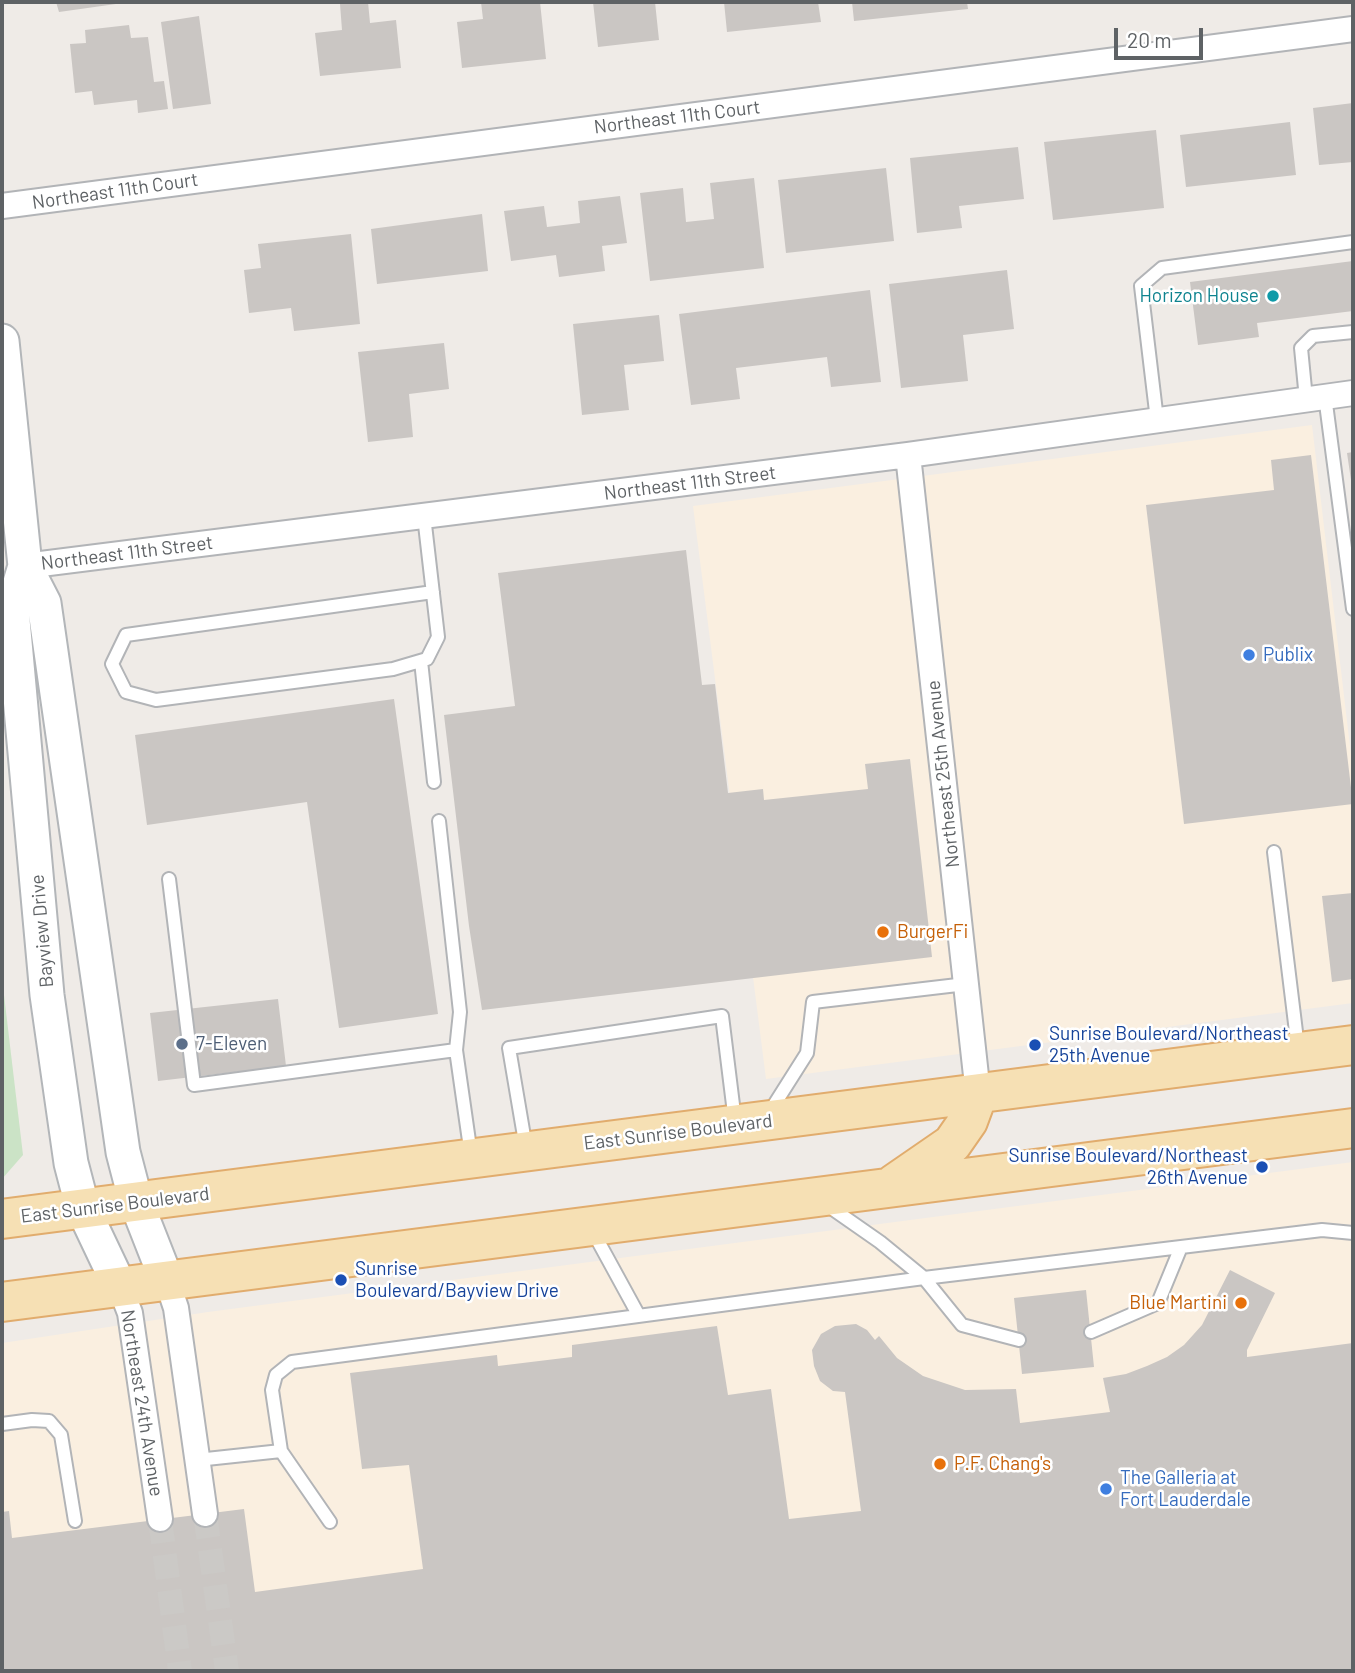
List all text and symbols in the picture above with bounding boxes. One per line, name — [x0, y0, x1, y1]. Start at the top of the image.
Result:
scale bar — [1117, 14, 1206, 58]
text: 20 m — [1127, 27, 1172, 52]
street label: Northeast 11th Court — [593, 95, 761, 139]
street label: Northeast 11th Court — [31, 168, 199, 214]
place label: Horizon House — [1139, 285, 1259, 307]
marker: Horizon House — [1265, 288, 1281, 304]
street label: Northeast 11th Street — [603, 461, 777, 505]
street label: Northeast 11th Street — [40, 531, 214, 575]
place label: Publix — [1263, 644, 1313, 666]
marker: Publix — [1241, 647, 1257, 663]
street label: Northeast 25th Avenue — [922, 679, 964, 869]
street label: Bayview Drive — [26, 873, 58, 989]
place label: BurgerFi — [897, 921, 968, 943]
marker: BurgerFi — [875, 924, 891, 940]
place label: Sunrise Boulevard/Northeast 25th Avenue — [1049, 1023, 1289, 1067]
place label: 7-Eleven — [196, 1033, 267, 1055]
marker: 7-Eleven — [174, 1036, 190, 1052]
marker: Sunrise Boulevard/Northeast 25th Avenue — [1027, 1037, 1043, 1053]
street label: East Sunrise Boulevard — [582, 1109, 774, 1155]
place label: Sunrise Boulevard/Northeast 26th Avenue — [1008, 1145, 1248, 1189]
marker: Sunrise Boulevard/Northeast 26th Avenue — [1254, 1159, 1270, 1175]
street label: East Sunrise Boulevard — [19, 1182, 211, 1228]
place label: Sunrise Boulevard/Bayview Drive — [355, 1258, 559, 1302]
marker: Sunrise Boulevard/Bayview Drive — [333, 1272, 349, 1288]
place label: Blue Martini — [1129, 1292, 1227, 1314]
marker: Blue Martini — [1233, 1295, 1249, 1311]
street label: Northeast 24th Avenue — [116, 1308, 168, 1498]
place label: P.F. Chang's — [954, 1453, 1051, 1475]
marker: P.F. Chang's — [932, 1456, 948, 1472]
place label: The Galleria at Fort Lauderdale — [1120, 1467, 1251, 1511]
marker: The Galleria at Fort Lauderdale — [1098, 1481, 1114, 1497]

